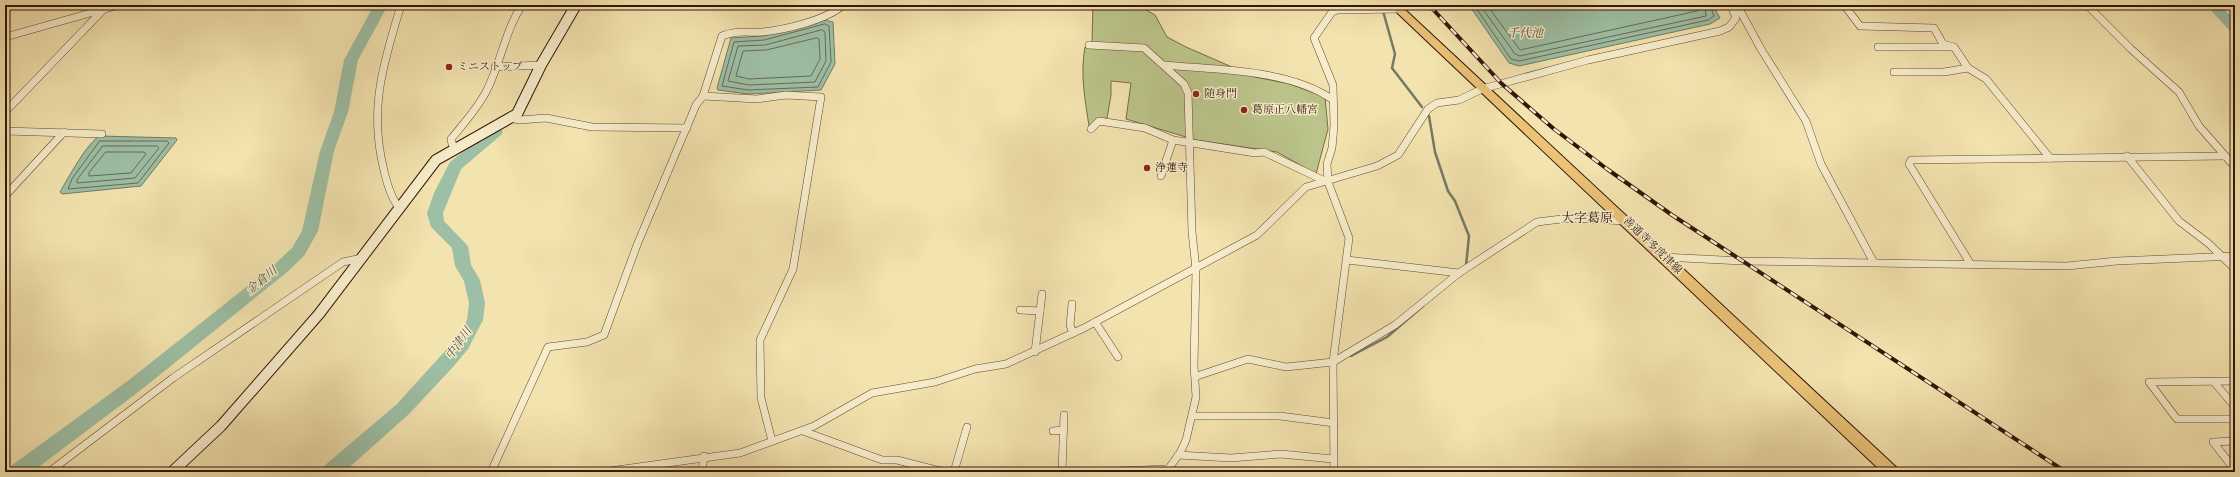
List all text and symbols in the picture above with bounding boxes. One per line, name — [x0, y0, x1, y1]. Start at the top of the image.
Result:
water label: 千代池 — [1507, 26, 1545, 42]
place label: ミニストップ — [457, 60, 523, 75]
marker: ミニストップ — [444, 62, 454, 72]
place label: 随身門 — [1204, 87, 1237, 102]
marker: 随身門 — [1191, 89, 1201, 99]
place label: 葛原正八幡宮 — [1252, 103, 1318, 118]
marker: 葛原正八幡宮 — [1239, 105, 1249, 115]
place label: 浄蓮寺 — [1155, 161, 1188, 176]
marker: 浄蓮寺 — [1142, 163, 1152, 173]
district label: 大字葛原 — [1561, 210, 1613, 228]
street label: 善通寺多度津線 — [1619, 214, 1685, 278]
water label: 金倉川 — [243, 262, 283, 299]
water label: 中津川 — [442, 323, 477, 363]

